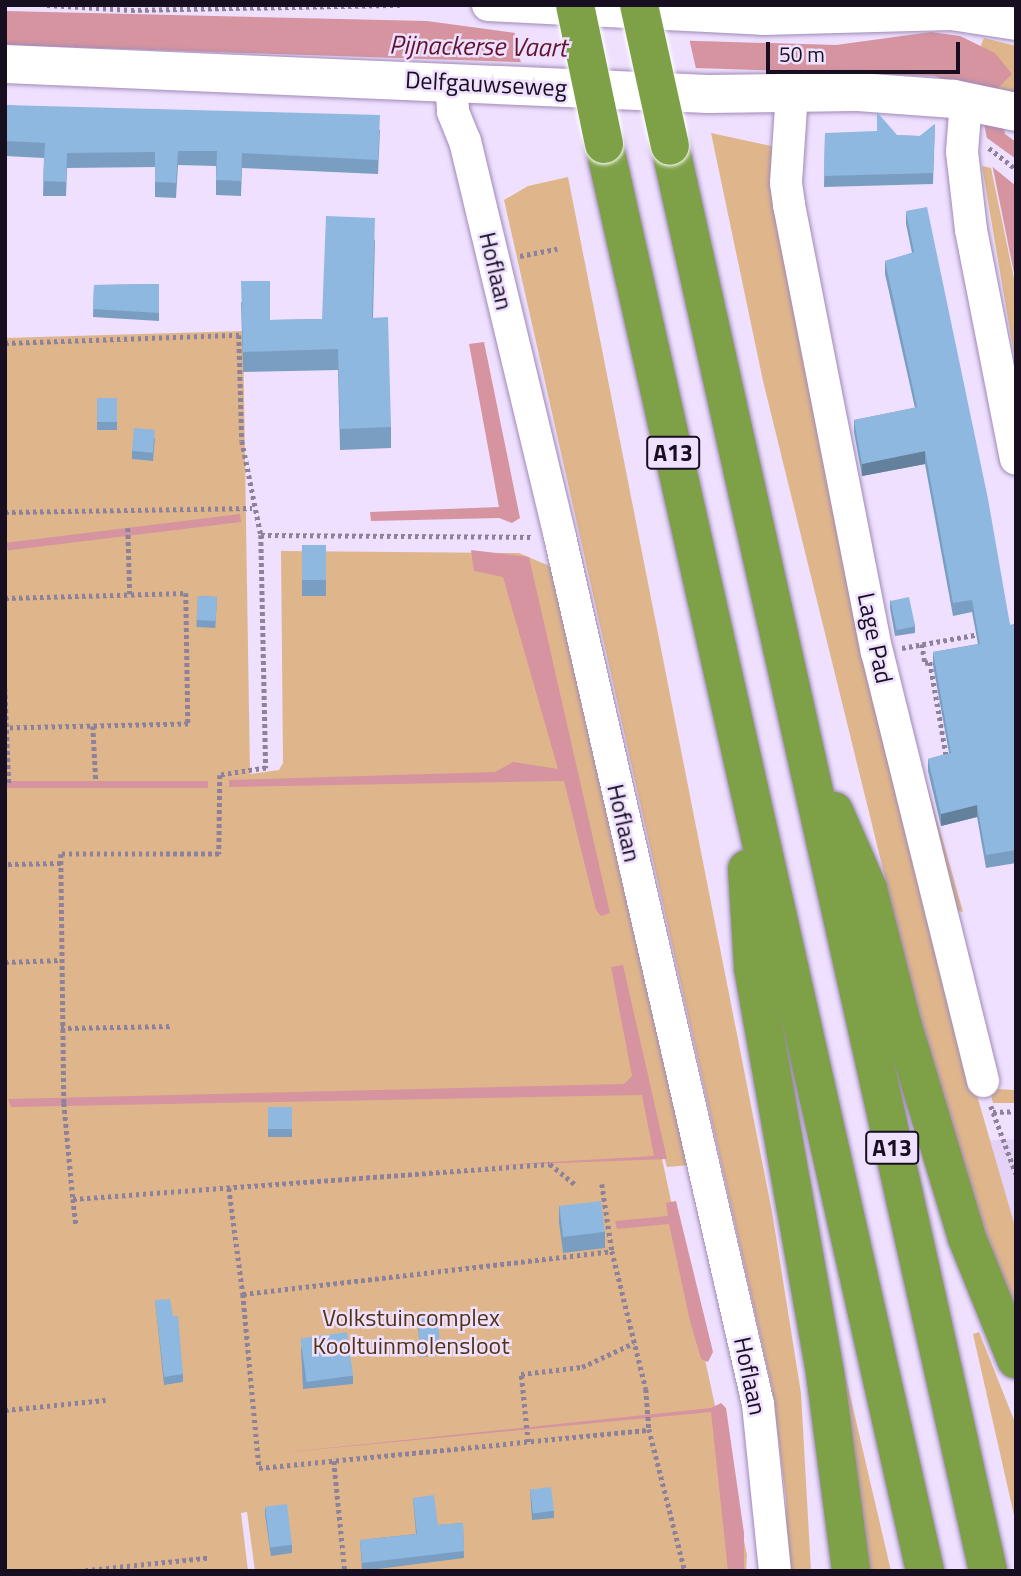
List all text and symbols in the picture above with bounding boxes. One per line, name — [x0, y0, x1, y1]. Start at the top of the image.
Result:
scale bar — [769, 28, 963, 72]
water label: Pijnackerse Vaart — [389, 29, 567, 63]
text: 50 m — [779, 38, 825, 70]
street label: Delfgauwseweg — [404, 65, 568, 103]
street label: Hoflaan — [473, 229, 519, 313]
road number: A13 — [645, 433, 701, 472]
street label: Lage Pad — [851, 590, 899, 686]
street label: Hoflaan — [601, 781, 647, 865]
road number: A13 — [864, 1128, 920, 1168]
park label: Volkstuincomplex Kooltuinmolensloot — [312, 1304, 510, 1360]
street label: Hoflaan — [728, 1334, 772, 1418]

